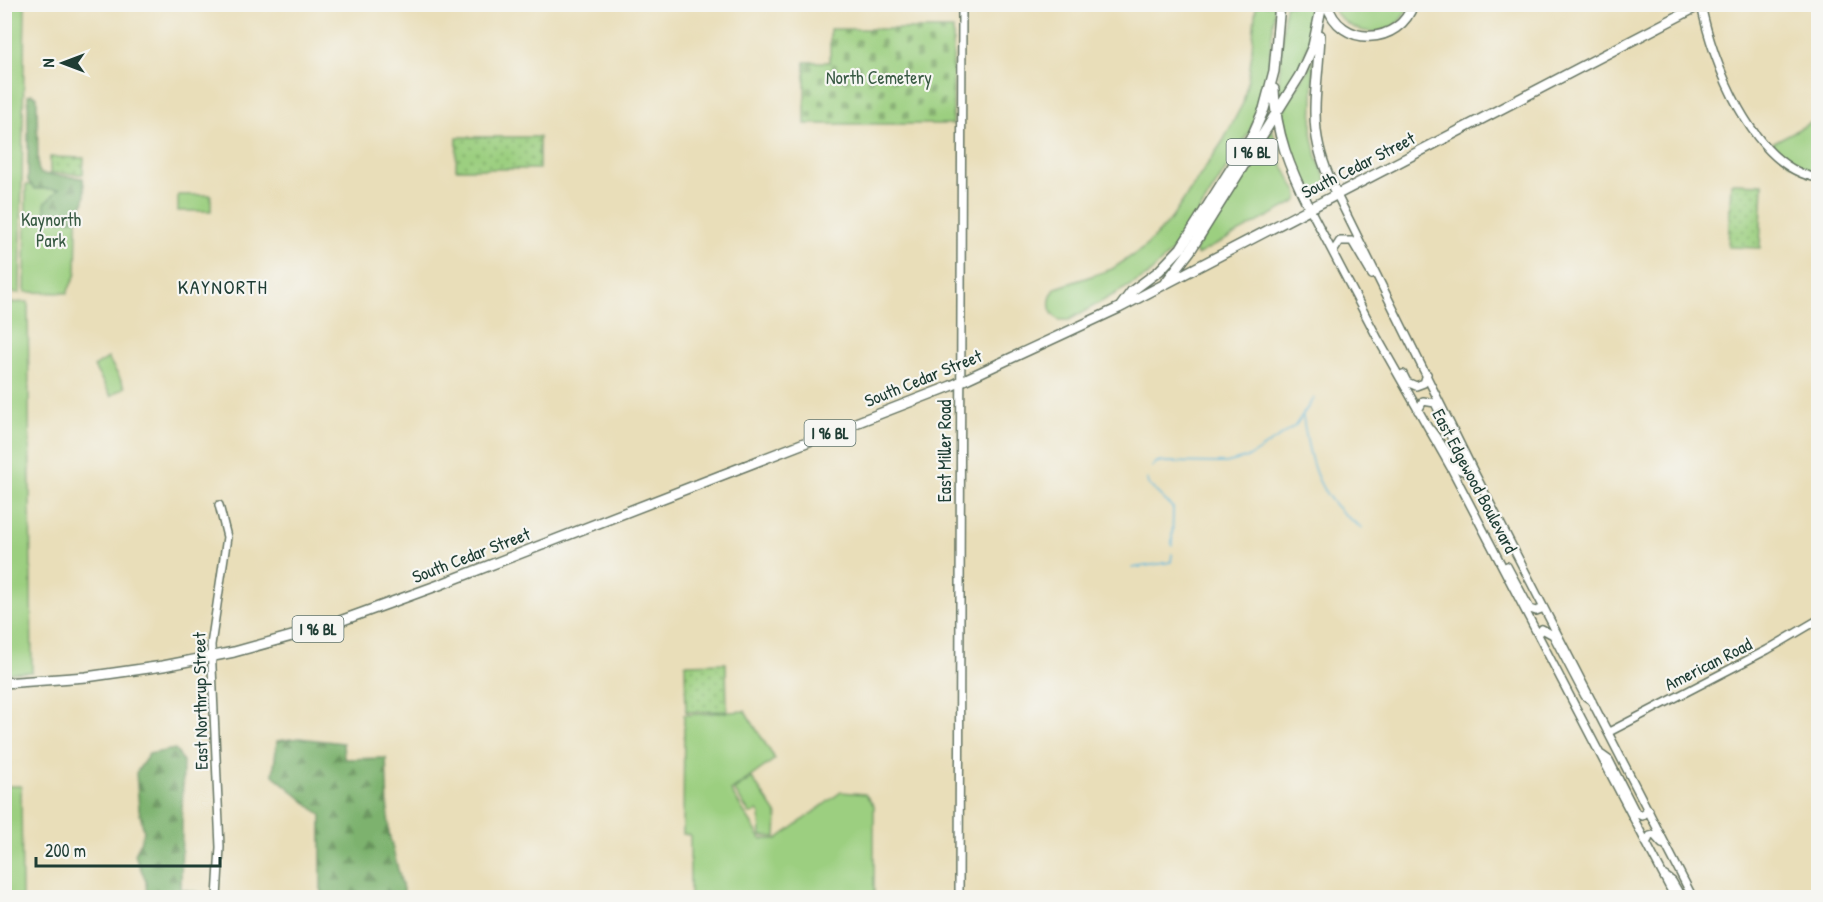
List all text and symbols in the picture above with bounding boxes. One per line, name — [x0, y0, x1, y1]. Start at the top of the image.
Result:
north arrow — [33, 33, 93, 93]
text: N — [37, 58, 59, 67]
park label: North Cemetery — [826, 65, 932, 90]
street label: South Cedar Street — [1297, 125, 1420, 204]
road number: I 96 BL — [1226, 139, 1278, 165]
park label: Kaynorth Park — [21, 207, 82, 253]
district label: KAYNORTH — [178, 273, 268, 300]
street label: South Cedar Street — [861, 343, 986, 413]
street label: East Miller Road — [932, 400, 957, 502]
street label: East Edgewood Boulevard — [1426, 404, 1524, 558]
road number: I 96 BL — [804, 420, 856, 446]
street label: South Cedar Street — [408, 521, 534, 589]
road number: I 96 BL — [292, 616, 344, 642]
street label: East Northrup Street — [186, 631, 214, 770]
street label: American Road — [1660, 631, 1756, 697]
scale bar — [36, 830, 220, 868]
text: 200 m — [45, 838, 86, 863]

